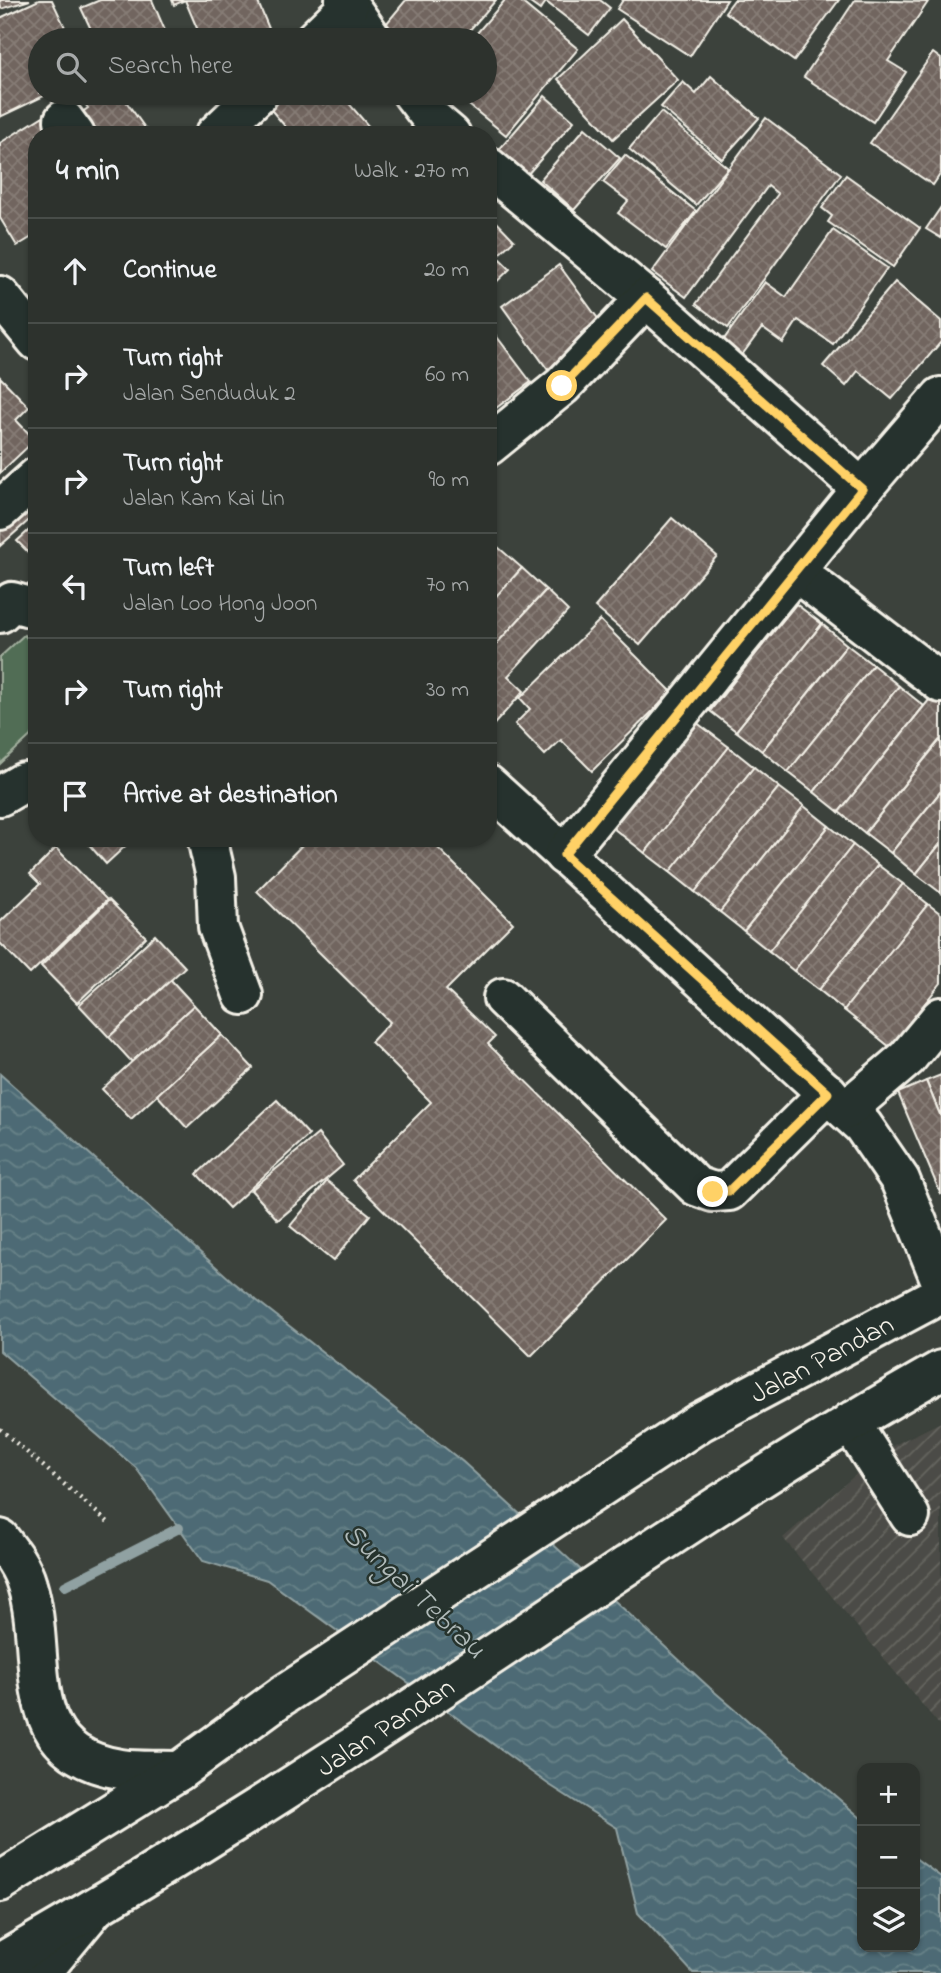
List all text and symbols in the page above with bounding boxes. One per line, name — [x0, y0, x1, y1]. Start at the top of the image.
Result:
search box — [28, 28, 497, 105]
icon: search — [52, 48, 90, 86]
text: Search here — [108, 48, 233, 86]
text: 4 min — [56, 150, 119, 194]
text: Walk · 270 m — [354, 155, 469, 188]
icon: ahead — [56, 252, 94, 290]
text: Continue — [123, 252, 216, 290]
text: 20 m — [424, 254, 469, 287]
text: Turn right — [123, 340, 223, 378]
icon: right — [56, 357, 94, 395]
text: 60 m — [425, 359, 469, 392]
route start — [546, 370, 577, 401]
text: Jalan Senduduk 2 — [123, 378, 296, 411]
text: Turn right — [123, 445, 223, 483]
icon: right — [56, 462, 94, 500]
text: 90 m — [429, 464, 469, 497]
text: Jalan Kam Kai Lin — [123, 483, 285, 516]
text: Turn left — [123, 550, 214, 588]
icon: left — [56, 567, 94, 605]
text: 70 m — [426, 569, 469, 602]
text: Jalan Loo Hong Joon — [123, 588, 317, 621]
icon: right — [56, 672, 94, 710]
text: Turn right — [123, 672, 223, 710]
text: 30 m — [426, 674, 469, 707]
icon: arrive — [56, 777, 94, 815]
text: Arrive at destination — [123, 777, 338, 815]
route end — [697, 1176, 728, 1207]
street label: Jalan Pandan — [744, 1306, 902, 1416]
water label: Sungai Tebrau — [331, 1514, 495, 1671]
street label: Jalan Pandan — [309, 1669, 464, 1789]
map controls — [857, 1763, 920, 1952]
button: + — [857, 1763, 920, 1826]
button: − — [857, 1826, 920, 1889]
button: layers — [857, 1889, 920, 1952]

